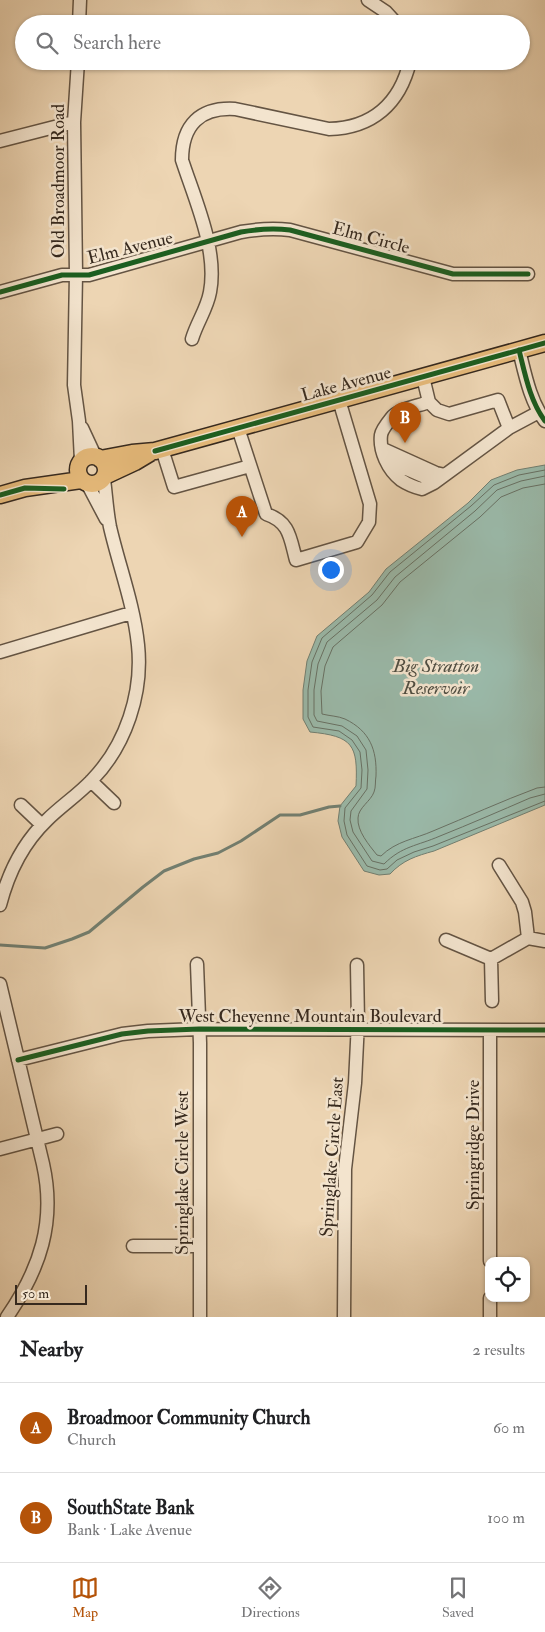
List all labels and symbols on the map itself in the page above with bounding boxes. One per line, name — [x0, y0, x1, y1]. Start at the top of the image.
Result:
street label: Old Broadmoor Road — [47, 104, 70, 258]
street label: Elm Circle — [330, 217, 413, 259]
street label: Elm Avenue — [85, 226, 176, 270]
street label: Lake Avenue — [298, 361, 394, 407]
pin: B — [389, 402, 421, 443]
pin: A — [226, 496, 258, 537]
your location — [318, 557, 344, 583]
water label: Big Stratton Reservoir — [392, 654, 479, 700]
street label: West Cheyenne Mountain Boulevard — [177, 1005, 442, 1028]
street label: Springlake Circle East — [315, 1076, 349, 1238]
street label: Springridge Drive — [462, 1079, 485, 1210]
street label: Springlake Circle West — [171, 1091, 194, 1255]
scale bar — [15, 1282, 88, 1305]

